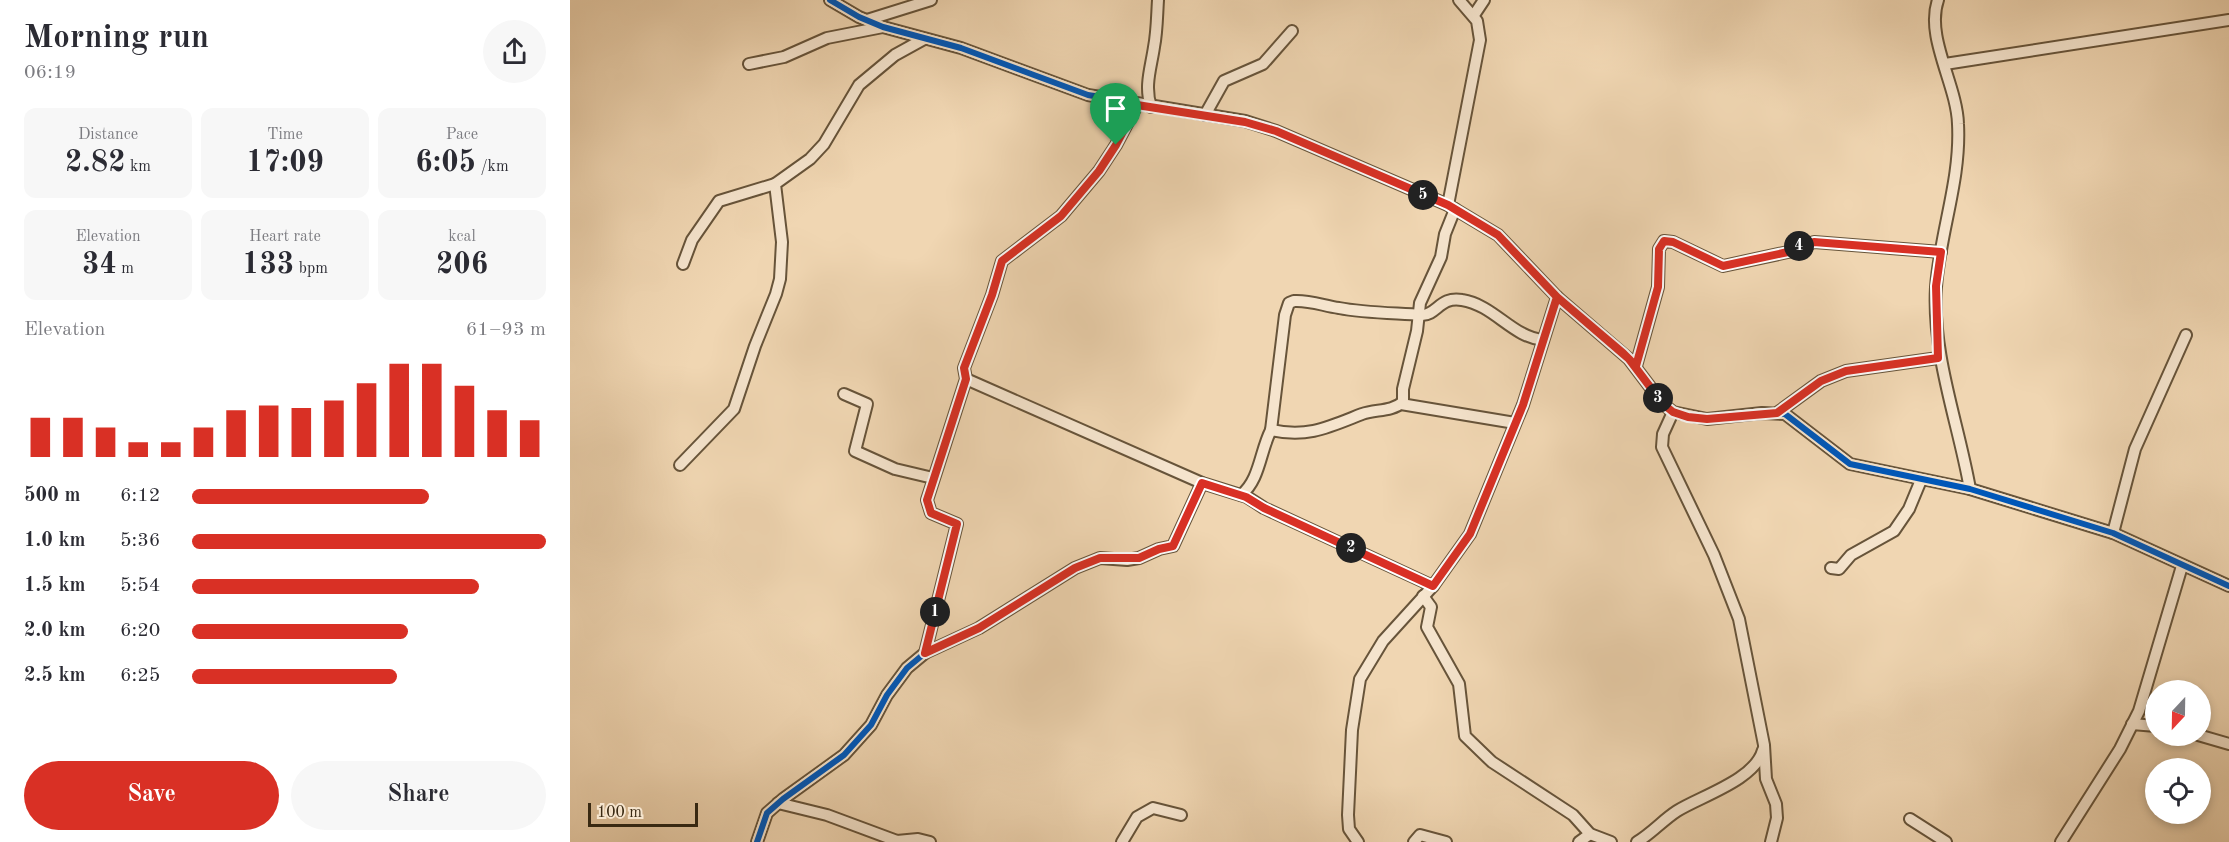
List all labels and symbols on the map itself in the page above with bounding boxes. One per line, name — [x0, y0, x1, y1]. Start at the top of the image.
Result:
pin — [1090, 83, 1141, 145]
pin: 5 — [1408, 180, 1438, 210]
pin: 4 — [1784, 231, 1814, 261]
pin: 3 — [1643, 383, 1673, 413]
pin: 2 — [1336, 533, 1366, 563]
pin: 1 — [920, 597, 950, 627]
north arrow — [2145, 680, 2211, 746]
scale bar — [588, 800, 698, 828]

